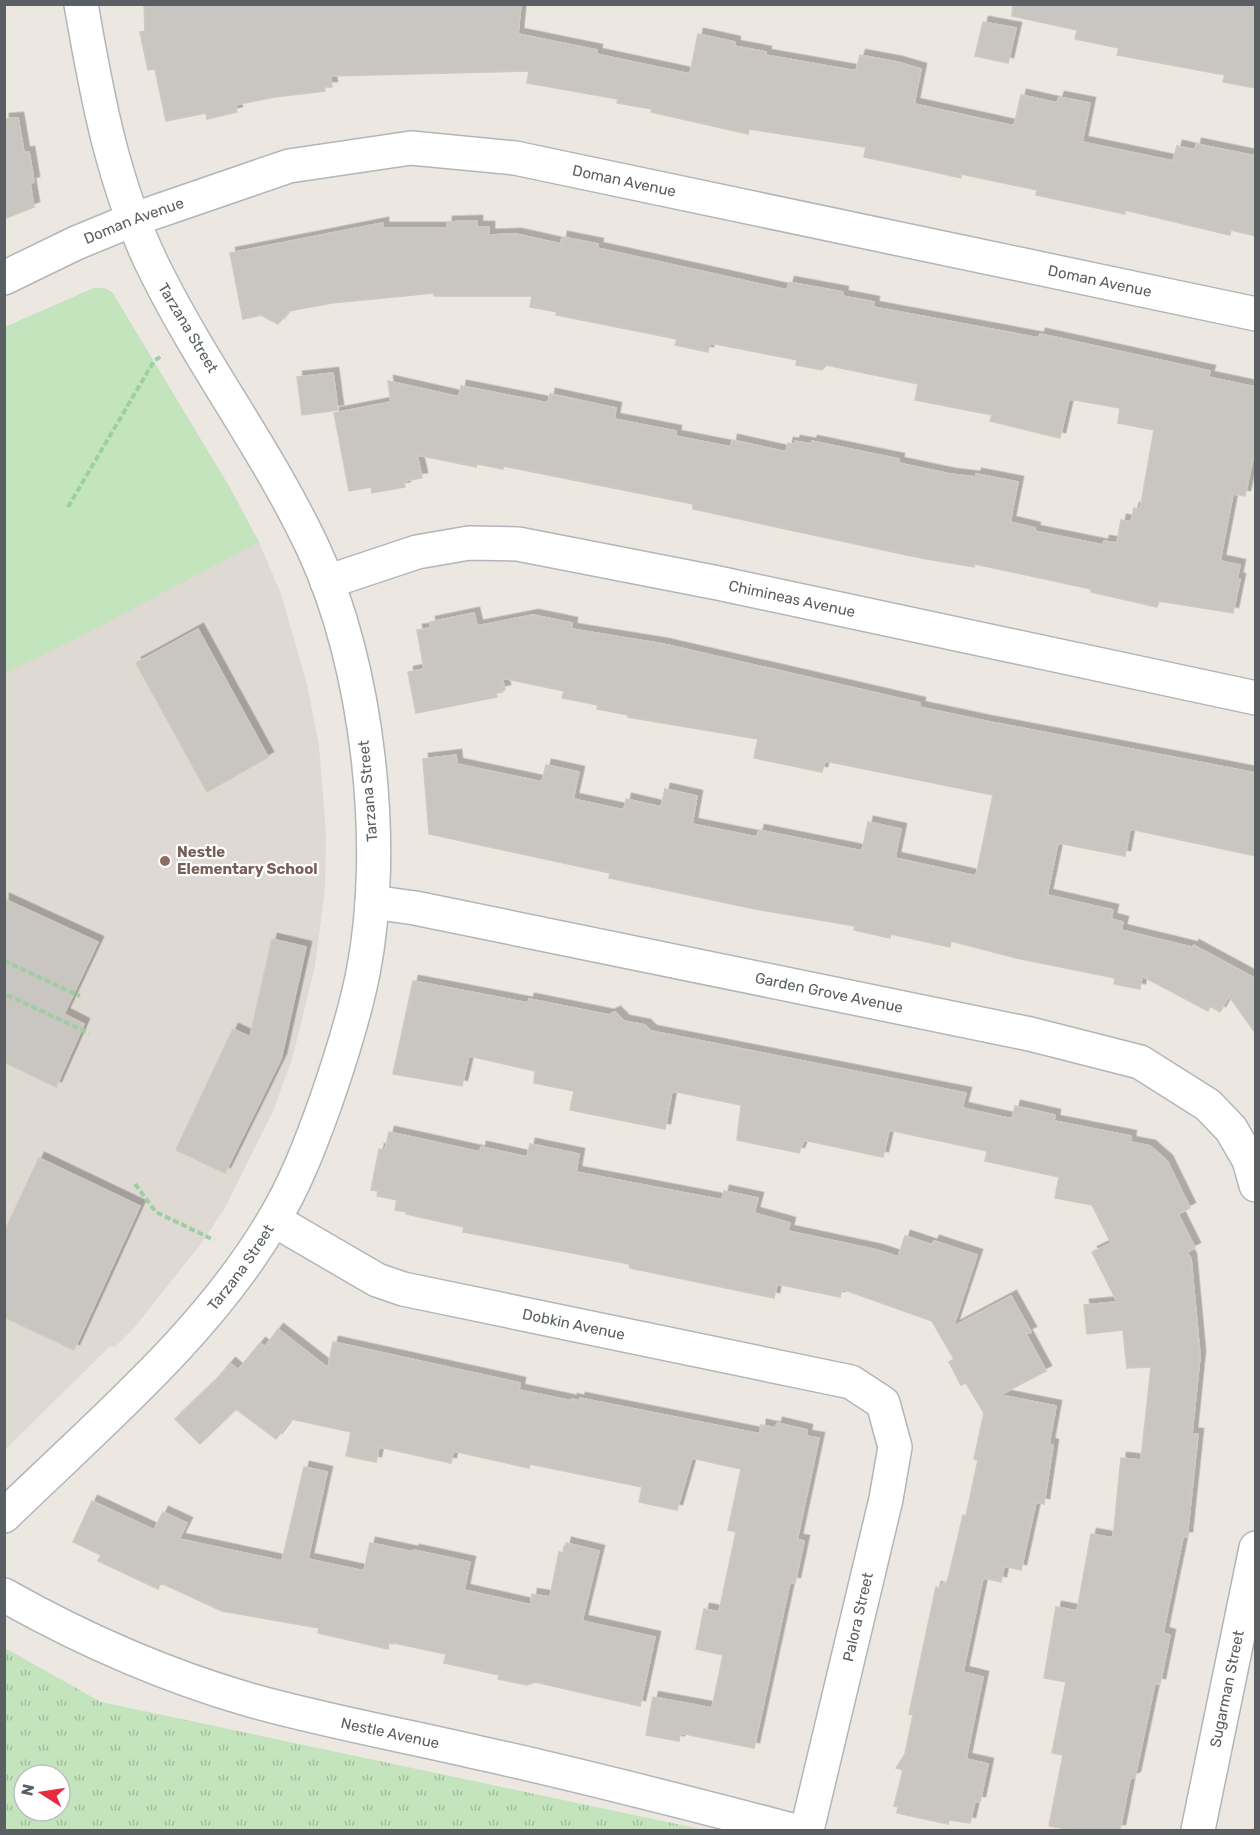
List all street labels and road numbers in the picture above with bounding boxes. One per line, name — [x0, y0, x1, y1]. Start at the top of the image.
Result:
street label: Doman Avenue — [571, 161, 678, 201]
street label: Doman Avenue — [81, 194, 186, 248]
street label: Doman Avenue — [1046, 261, 1153, 301]
street label: Tarzana Street — [154, 280, 222, 376]
street label: Chimineas Avenue — [727, 577, 857, 621]
street label: Tarzana Street — [355, 739, 381, 842]
street label: Garden Grove Avenue — [753, 969, 905, 1017]
street label: Tarzana Street — [204, 1221, 278, 1314]
street label: Dobkin Avenue — [521, 1305, 627, 1344]
street label: Palora Street — [839, 1571, 877, 1663]
street label: Sugarman Street — [1206, 1629, 1248, 1749]
street label: Nestle Avenue — [339, 1714, 441, 1753]

